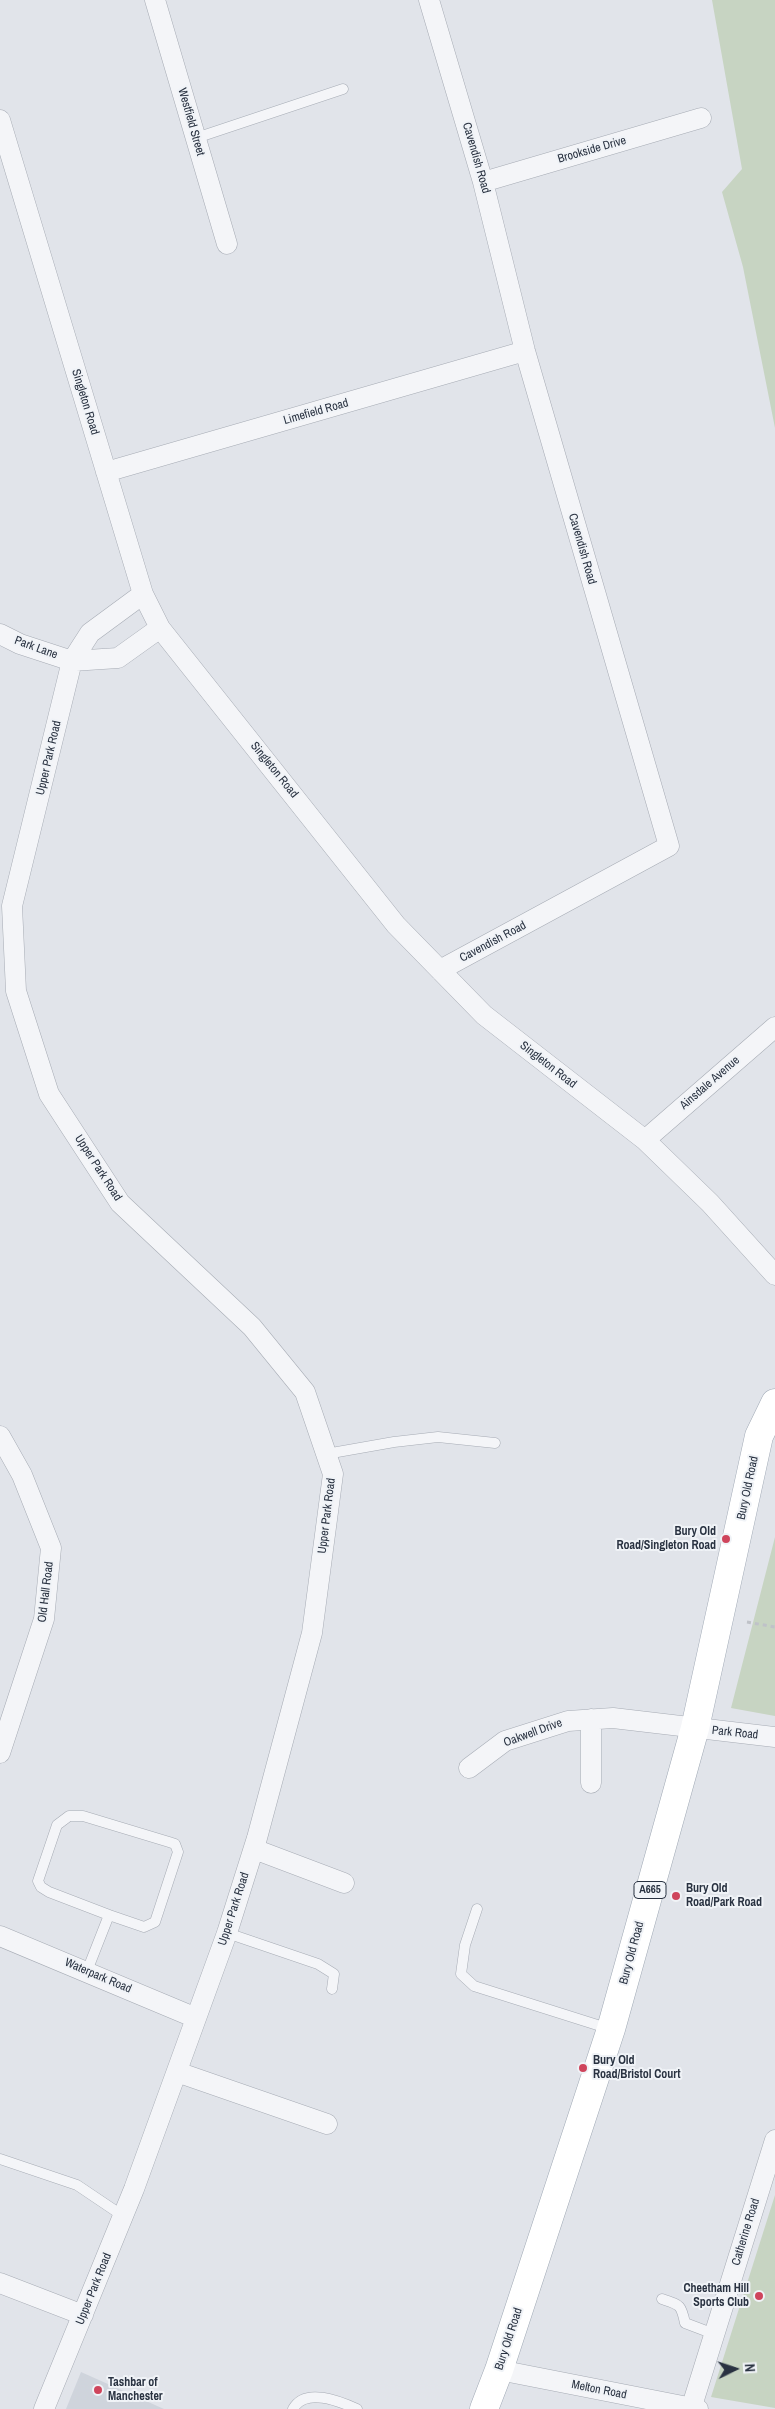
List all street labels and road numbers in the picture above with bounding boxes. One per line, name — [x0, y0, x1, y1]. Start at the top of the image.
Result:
street label: Westfield Street — [174, 86, 208, 158]
street label: Cavendish Road — [459, 121, 493, 195]
street label: Brookside Drive — [556, 133, 628, 167]
street label: Singleton Road — [68, 367, 102, 437]
street label: Limefield Road — [282, 396, 350, 428]
street label: Cavendish Road — [565, 512, 599, 586]
street label: Park Lane — [12, 634, 60, 662]
street label: Upper Park Road — [33, 719, 65, 797]
street label: Singleton Road — [247, 739, 301, 801]
street label: Cavendish Road — [457, 918, 529, 966]
street label: Singleton Road — [517, 1038, 579, 1092]
street label: Ainsdale Avenue — [677, 1053, 743, 1113]
street label: Upper Park Road — [71, 1132, 125, 1204]
street label: Bury Old Road — [734, 1455, 762, 1521]
street label: Upper Park Road — [315, 1477, 339, 1555]
street label: Old Hall Road — [35, 1561, 57, 1623]
street label: Oakwell Drive — [502, 1716, 564, 1750]
street label: Park Road — [711, 1723, 759, 1743]
street label: Upper Park Road — [215, 1871, 253, 1947]
road number: A665 — [634, 1882, 666, 1898]
street label: Bury Old Road — [617, 1920, 647, 1986]
street label: Waterpark Road — [62, 1955, 134, 1997]
street label: Catherine Road — [729, 2197, 763, 2267]
street label: Upper Park Road — [73, 2251, 115, 2327]
street label: Bury Old Road — [492, 2306, 526, 2372]
street label: Melton Road — [570, 2378, 628, 2402]

